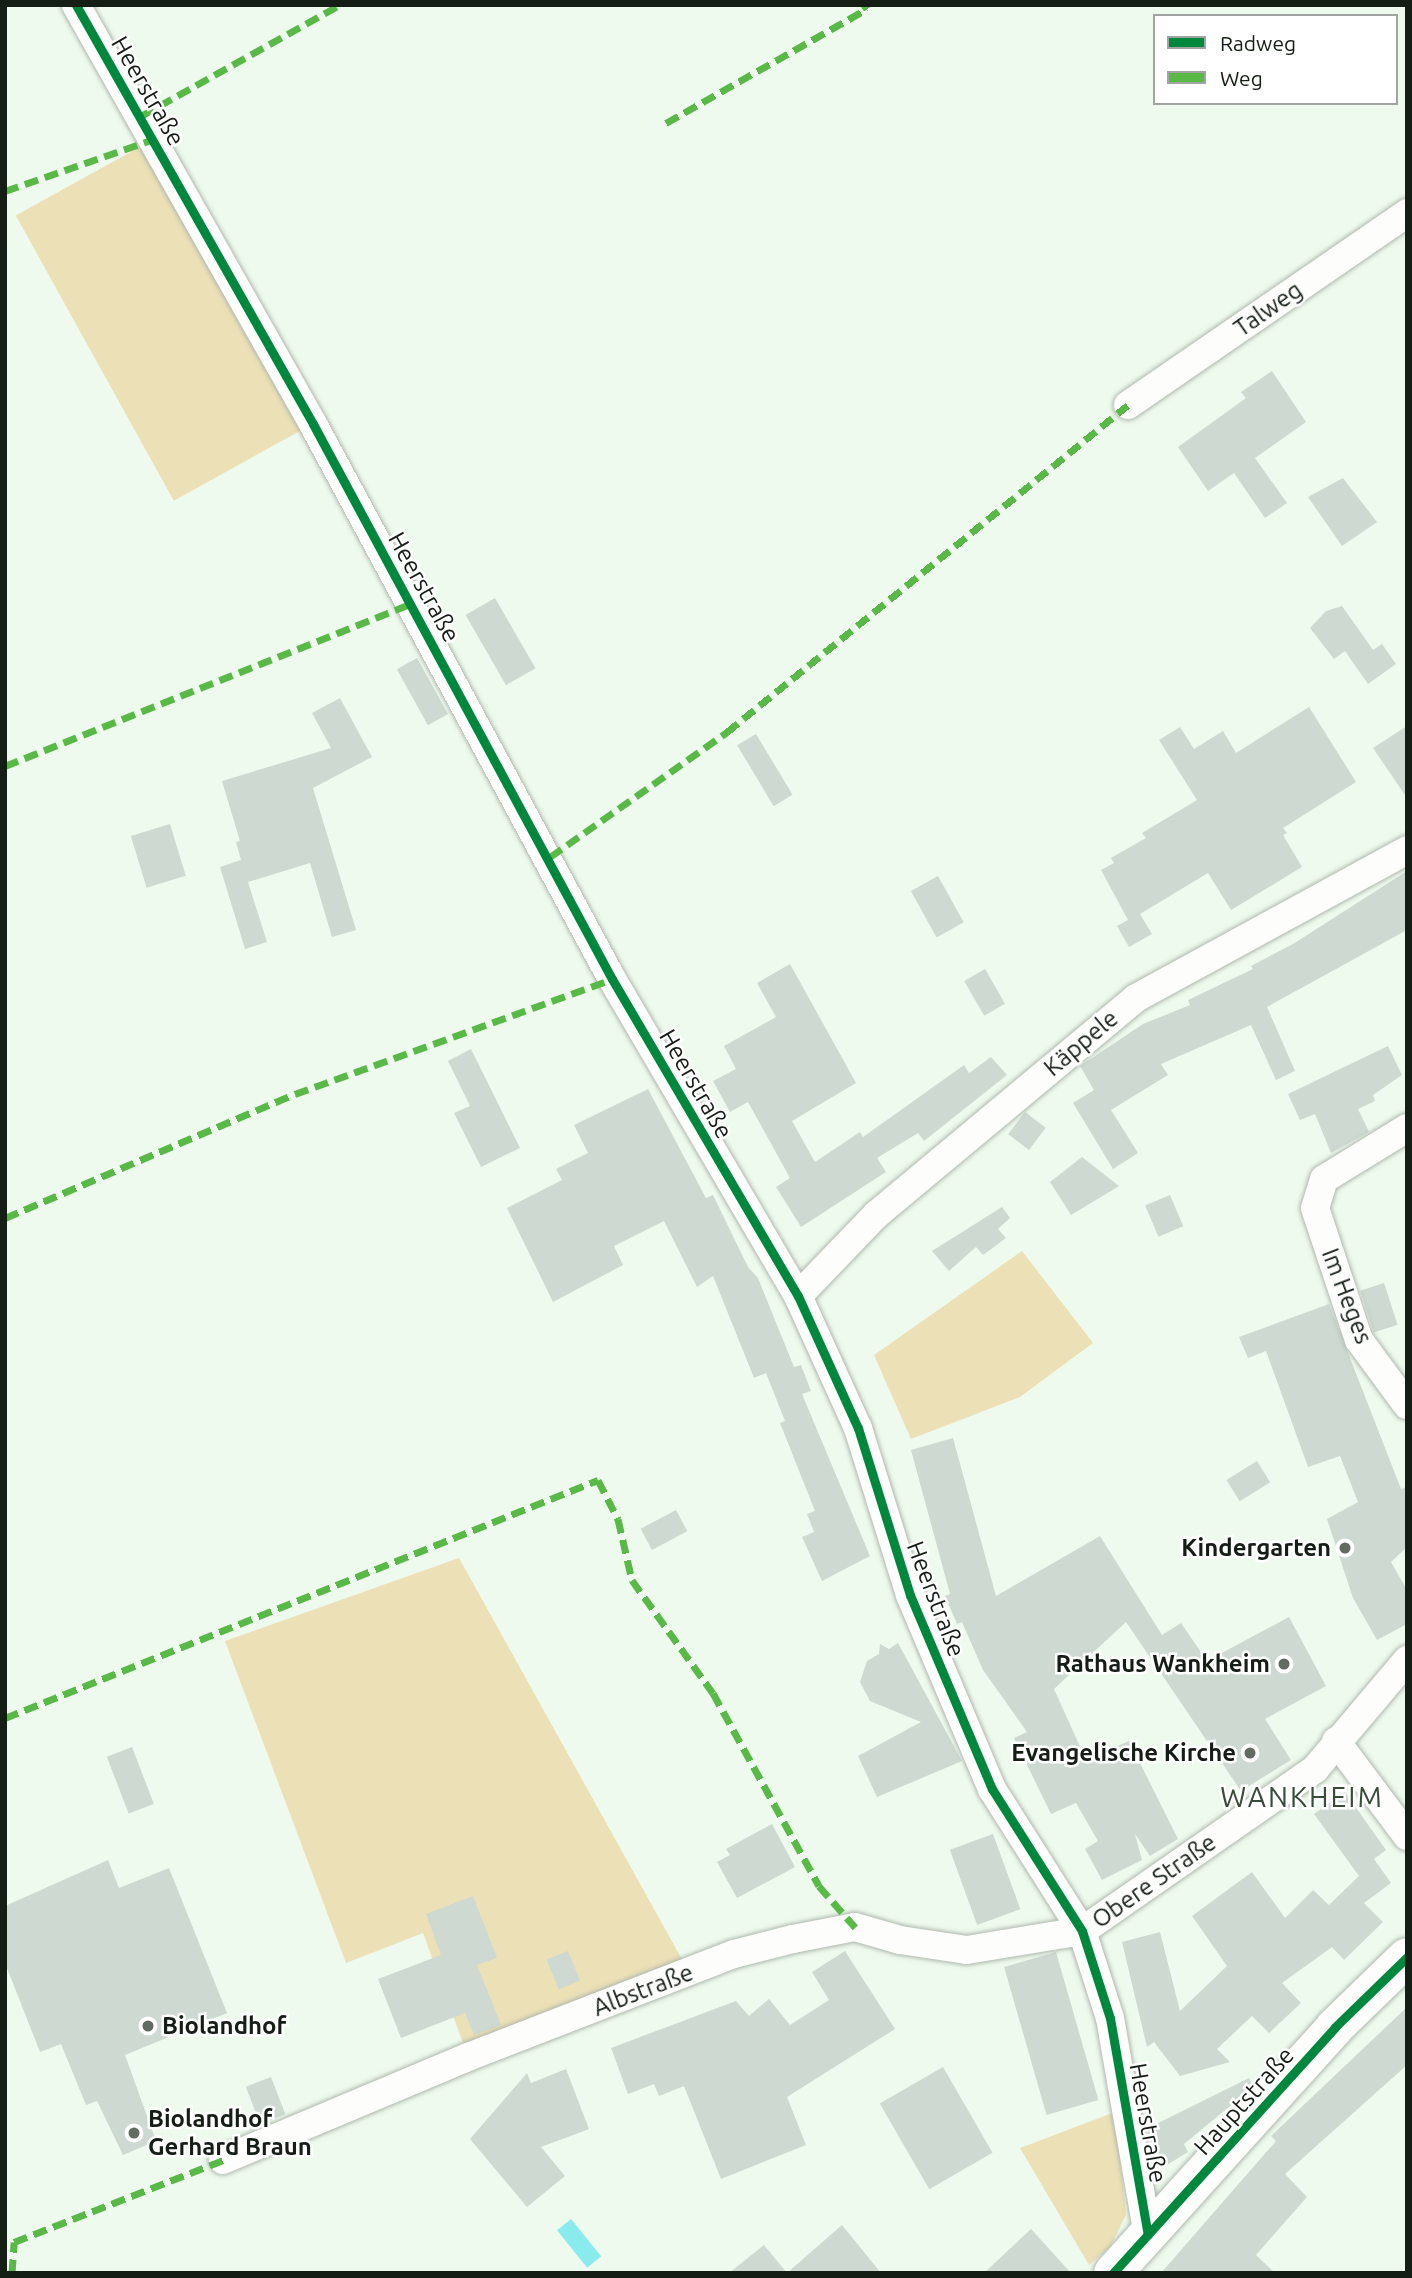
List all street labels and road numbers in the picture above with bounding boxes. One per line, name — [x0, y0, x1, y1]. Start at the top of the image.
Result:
street label: Heerstraße — [105, 31, 191, 151]
street label: Talweg — [1228, 275, 1308, 343]
street label: Heerstraße — [382, 527, 466, 647]
street label: Käppele — [1038, 1004, 1124, 1082]
street label: Heerstraße — [653, 1024, 739, 1144]
street label: Im Heges — [1316, 1244, 1378, 1348]
street label: Heerstraße — [901, 1537, 971, 1661]
street label: Obere Straße — [1086, 1828, 1222, 1934]
street label: Albstraße — [589, 1958, 697, 2022]
street label: Hauptstraße — [1188, 2041, 1300, 2161]
street label: Heerstraße — [1123, 2061, 1173, 2185]

